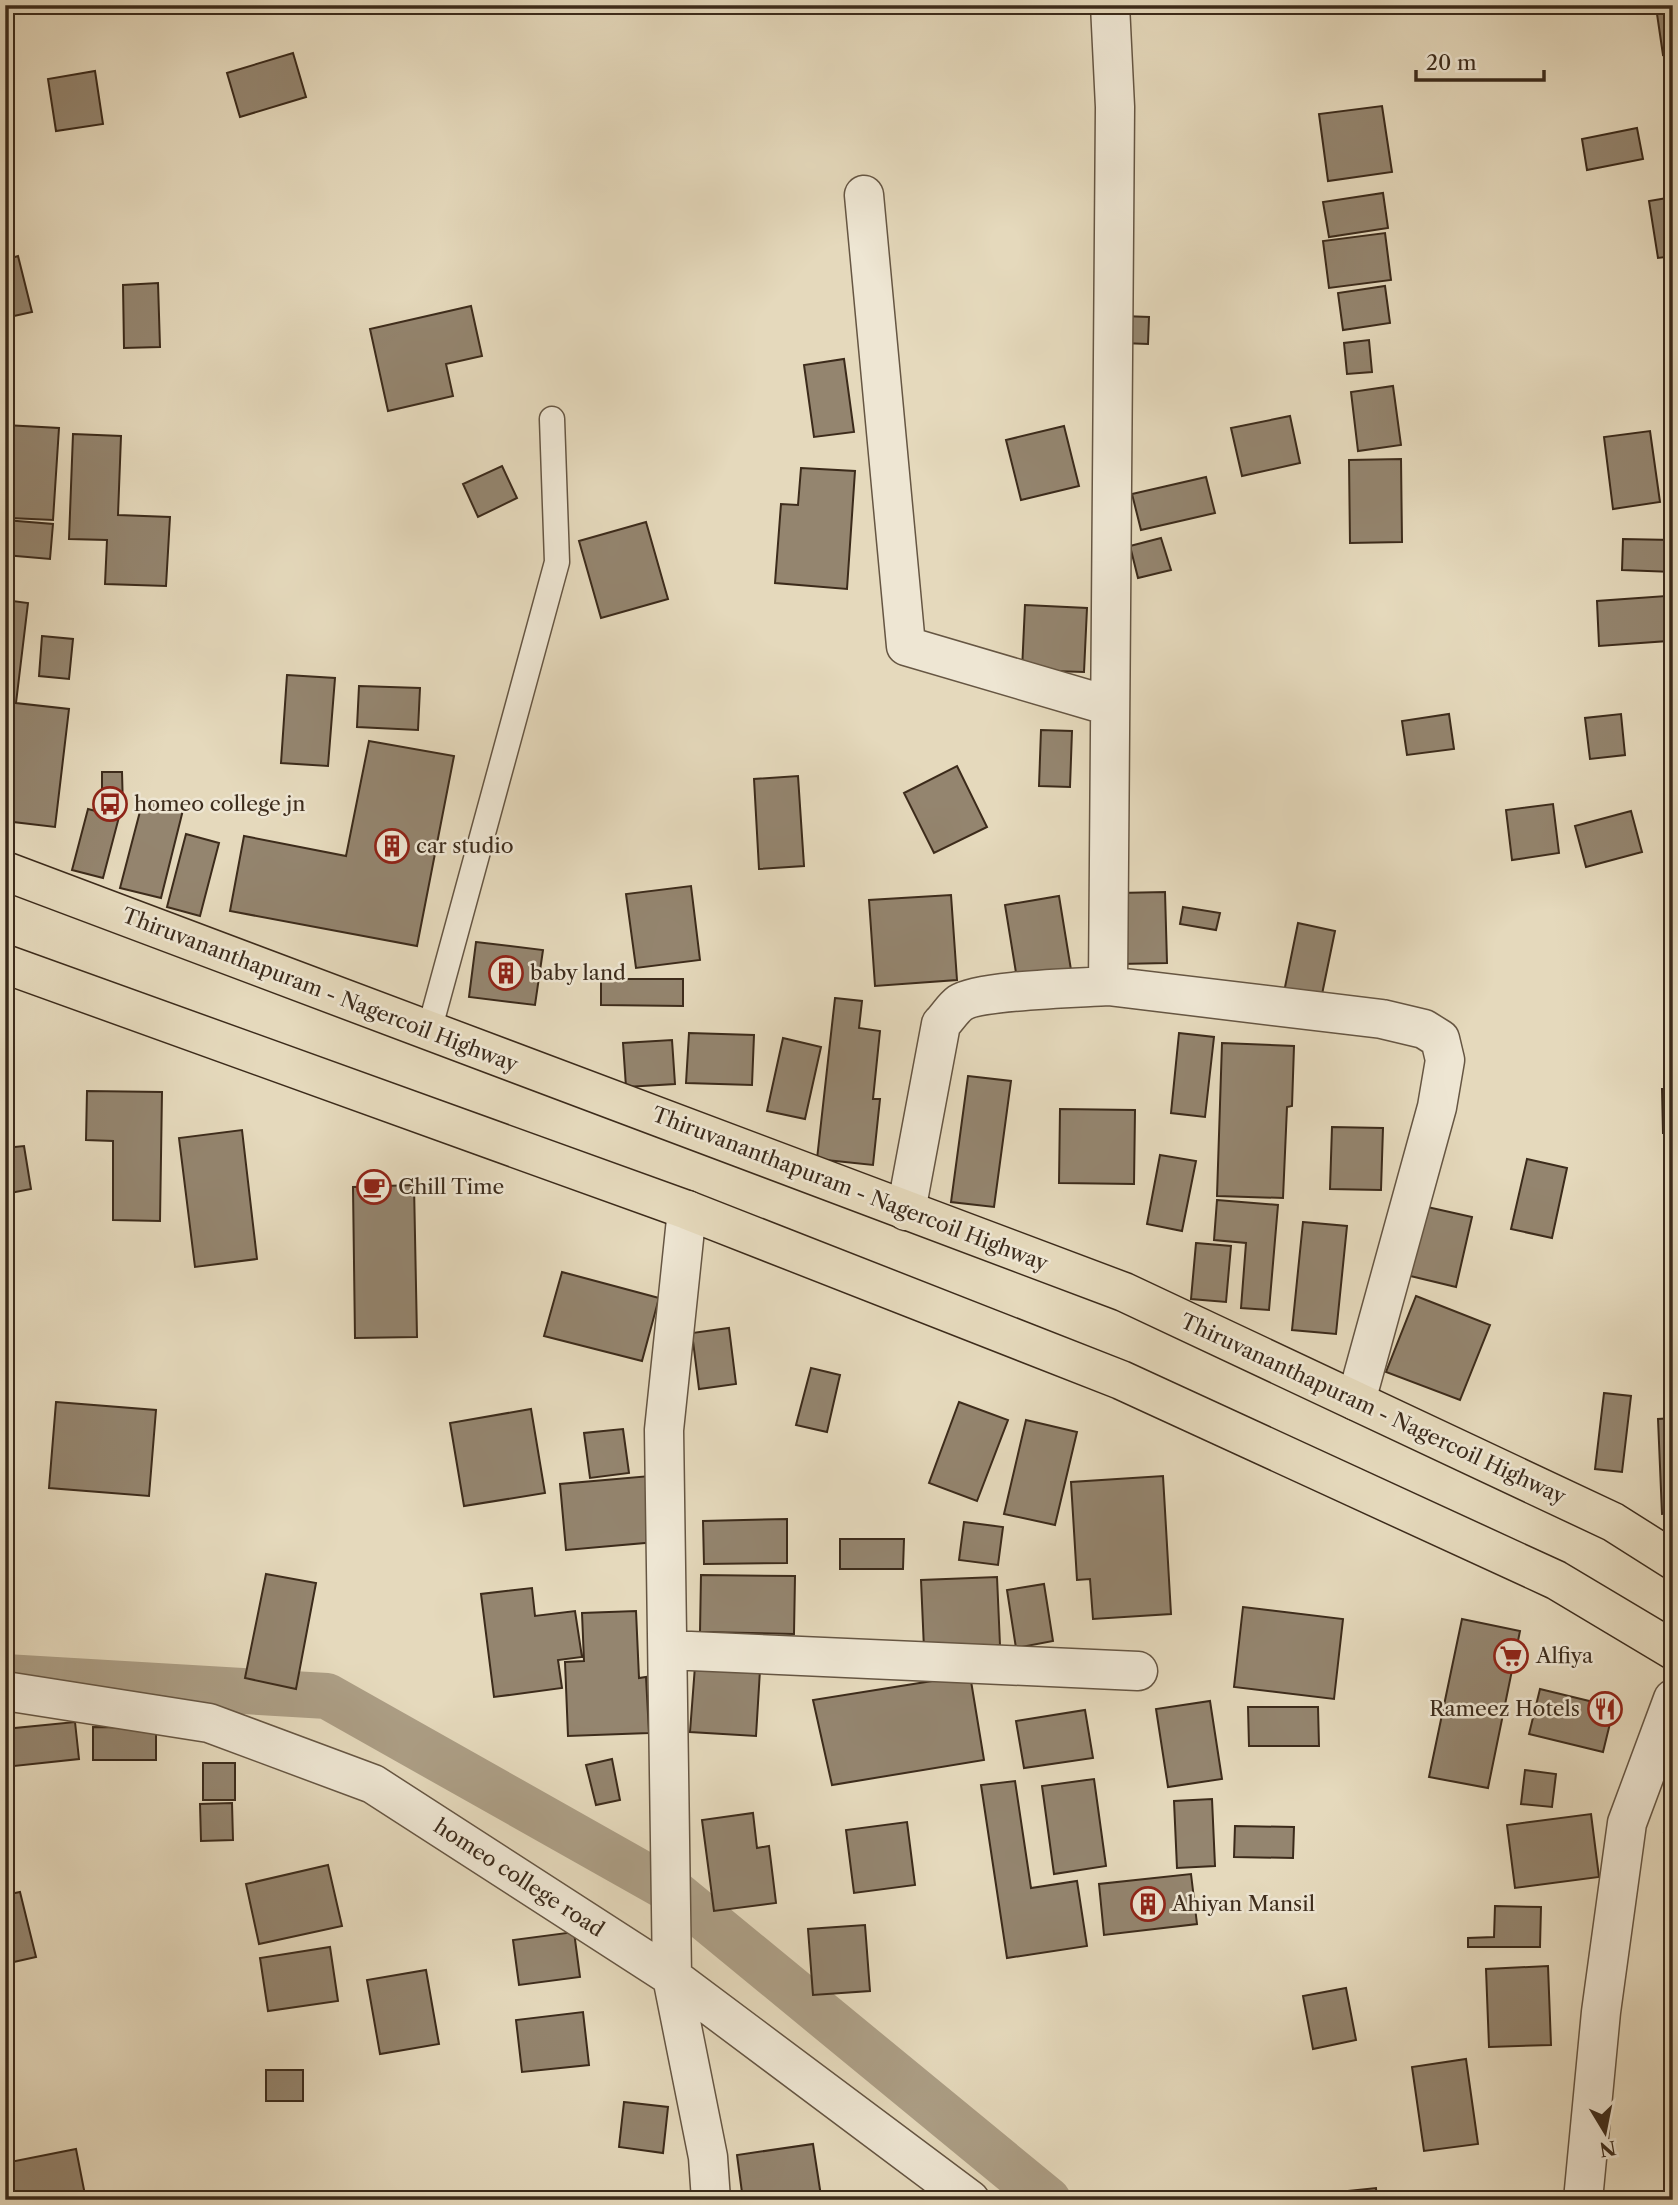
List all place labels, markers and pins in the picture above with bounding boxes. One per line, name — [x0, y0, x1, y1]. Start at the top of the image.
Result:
bus stop icon: homeo college jn — [91, 785, 129, 823]
place label: homeo college jn — [134, 791, 305, 816]
building icon: car studio — [373, 827, 411, 865]
place label: car studio — [416, 833, 514, 858]
building icon: baby land — [487, 954, 525, 992]
place label: baby land — [530, 960, 626, 985]
cafe icon: Chill Time — [355, 1168, 393, 1206]
place label: Chill Time — [398, 1174, 504, 1199]
supermarket icon: Alfiya — [1492, 1637, 1530, 1675]
place label: Alfiya — [1535, 1643, 1594, 1668]
restaurant icon: Rameez Hotels — [1586, 1690, 1624, 1728]
place label: Rameez Hotels — [1429, 1696, 1580, 1721]
building icon: Ahiyan Mansil — [1129, 1885, 1167, 1923]
place label: Ahiyan Mansil — [1171, 1891, 1315, 1916]

